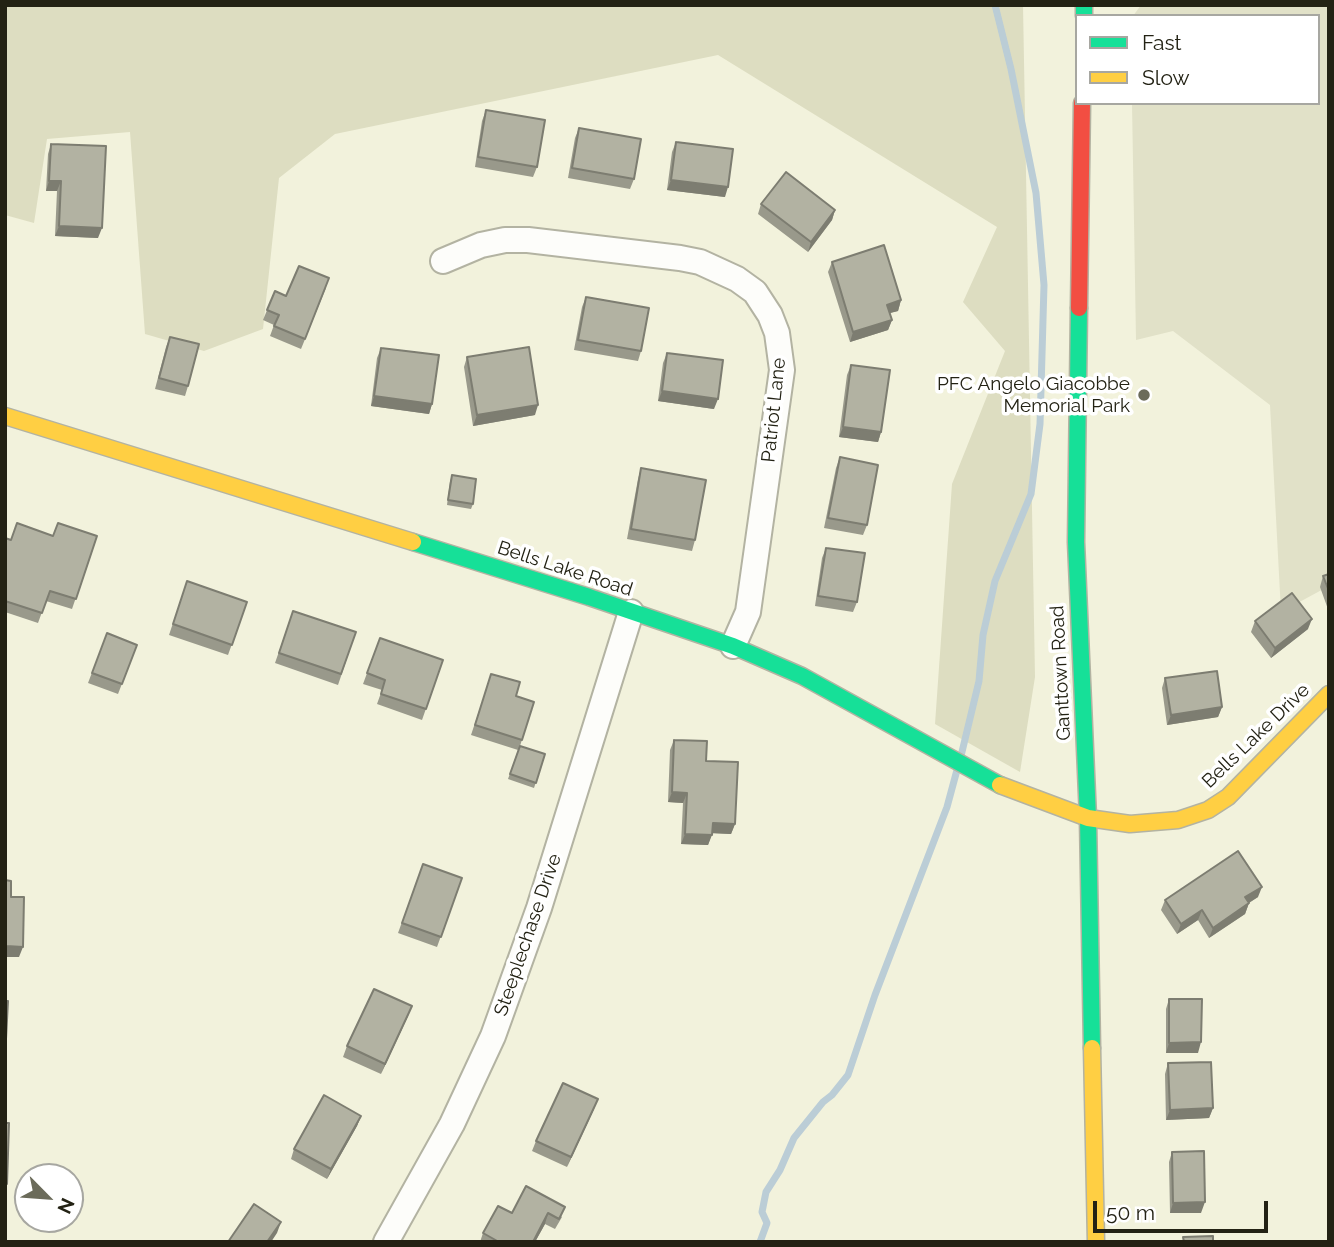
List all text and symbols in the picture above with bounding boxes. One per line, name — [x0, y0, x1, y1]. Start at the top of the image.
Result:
legend — [1075, 14, 1320, 105]
text: Fast — [1142, 30, 1182, 55]
text: Slow — [1142, 65, 1190, 90]
street label: Patriot Lane — [757, 356, 791, 464]
place label: PFC Angelo Giacobbe Memorial Park — [937, 373, 1130, 417]
marker: PFC Angelo Giacobbe Memorial Park — [1136, 387, 1152, 403]
street label: Bells Lake Road — [495, 536, 635, 602]
street label: Ganttown Road — [1046, 605, 1076, 741]
street label: Bells Lake Drive — [1198, 679, 1314, 793]
street label: Steeplechase Drive — [490, 851, 566, 1019]
north arrow — [14, 1163, 84, 1233]
scale bar — [1096, 1188, 1271, 1232]
text: N — [53, 1195, 79, 1217]
text: 50 m — [1106, 1200, 1155, 1225]

